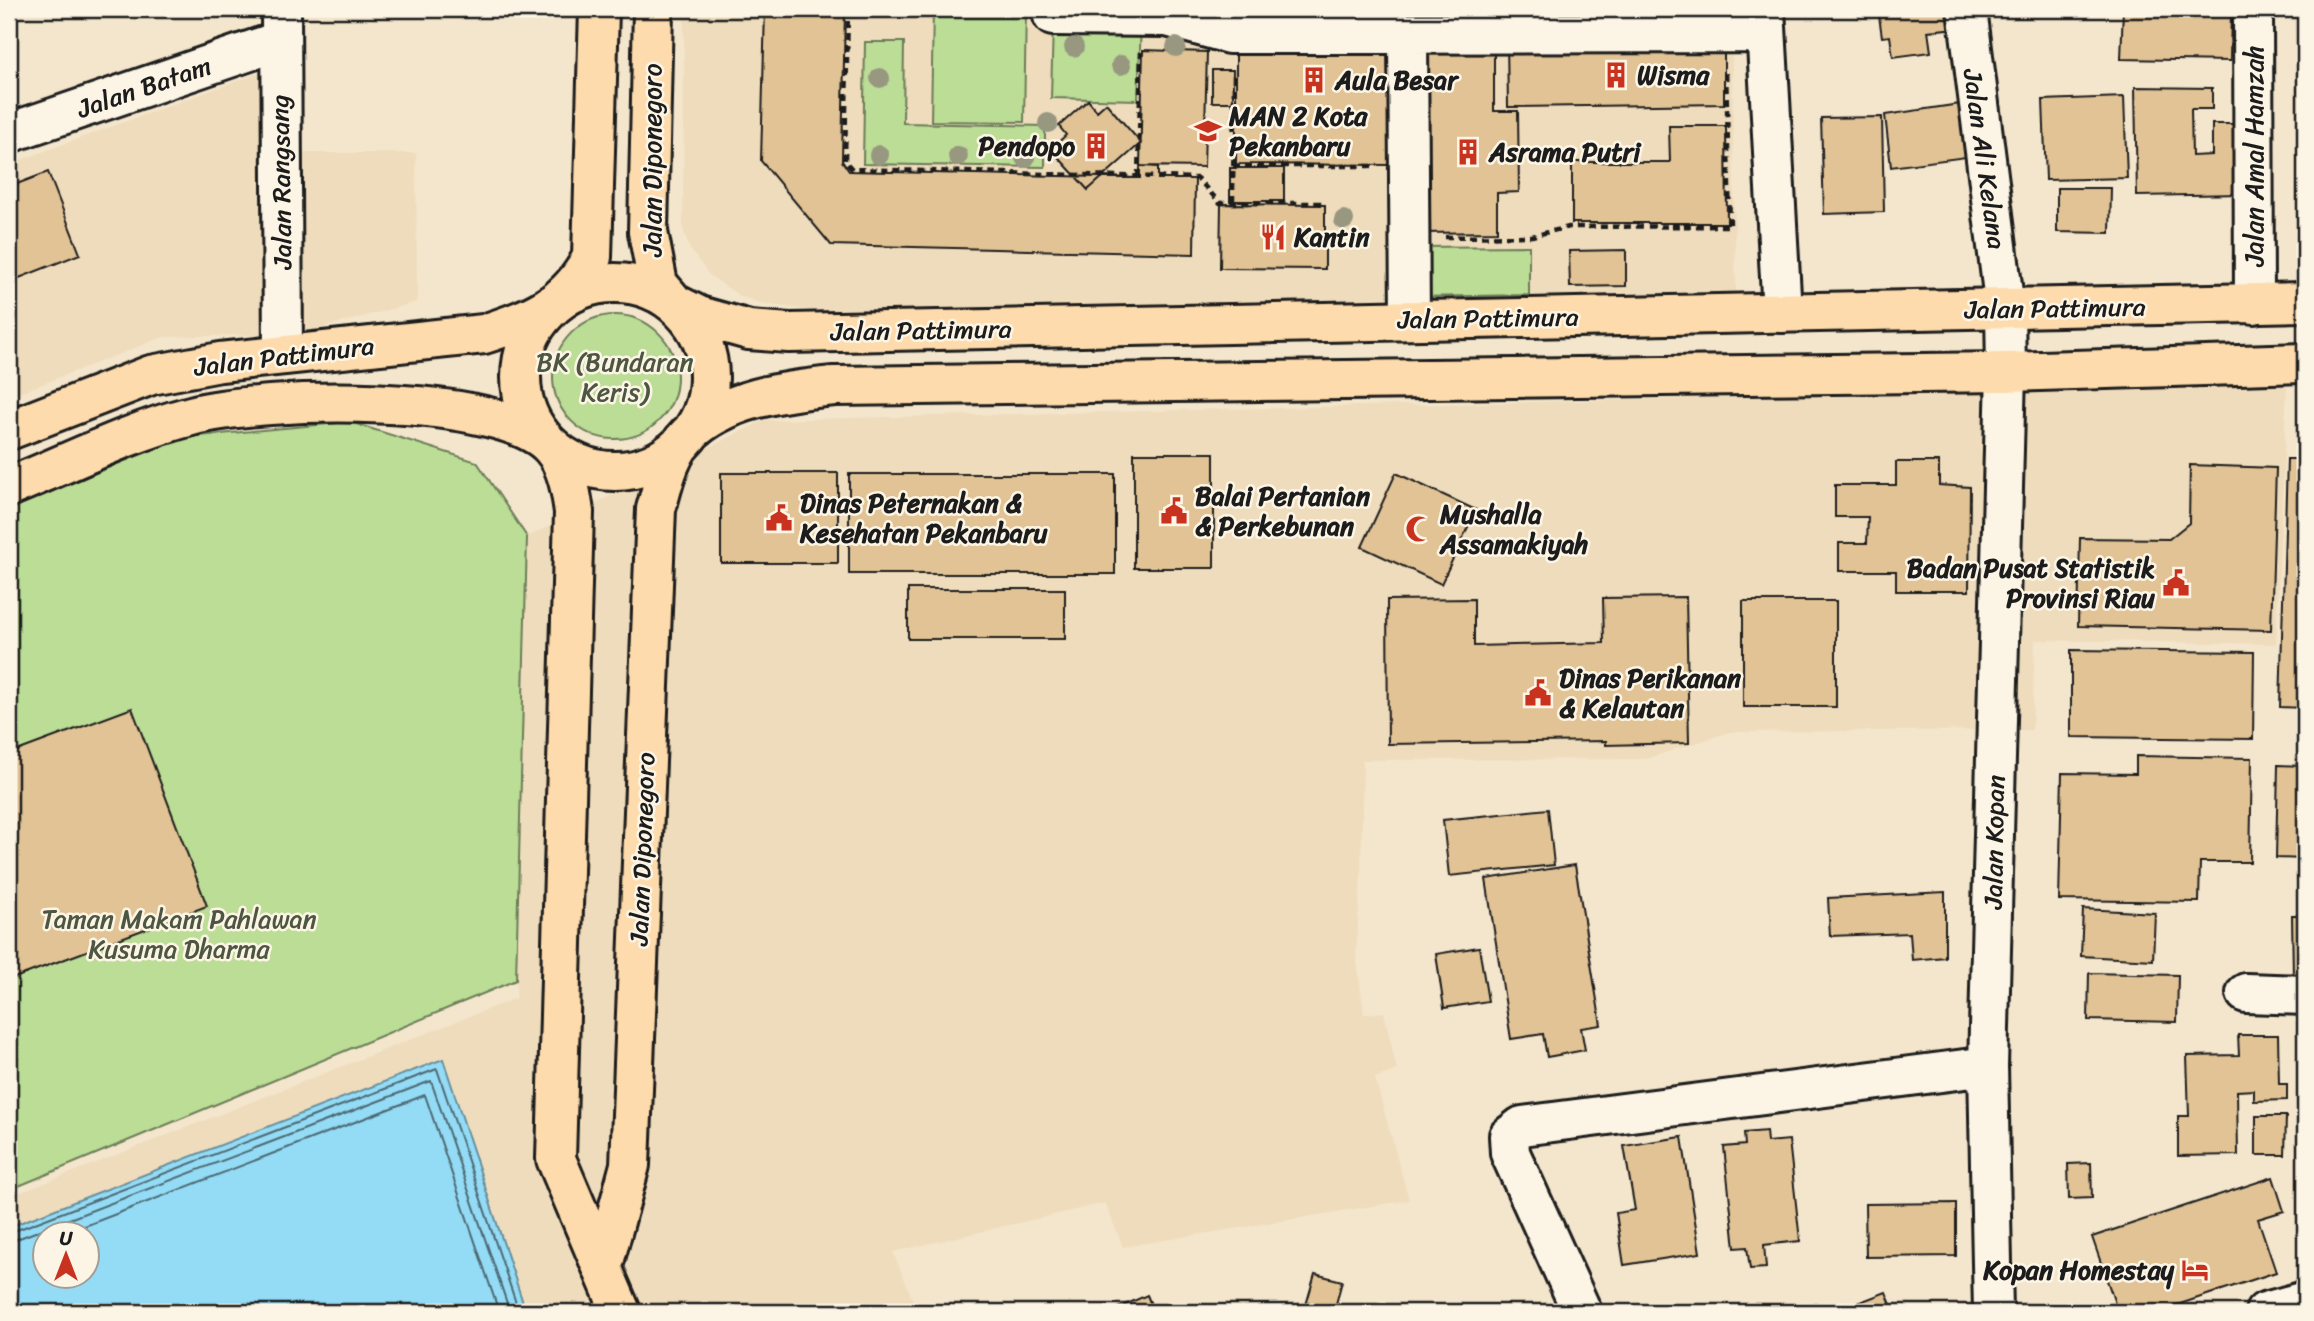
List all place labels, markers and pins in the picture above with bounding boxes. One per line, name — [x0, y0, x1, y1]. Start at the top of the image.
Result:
place label: Wisma — [1637, 52, 1710, 98]
place label: Aula Besar — [1334, 57, 1460, 103]
building icon: Wisma — [1601, 60, 1631, 90]
building icon: Aula Besar — [1299, 65, 1329, 95]
place label: MAN 2 Kota Pekanbaru — [1228, 93, 1368, 169]
school or university icon: MAN 2 Kota Pekanbaru — [1193, 116, 1223, 146]
place label: Pendopo — [978, 123, 1075, 169]
place label: Asrama Putri — [1488, 129, 1642, 175]
building icon: Pendopo — [1081, 131, 1111, 161]
building icon: Asrama Putri — [1453, 137, 1483, 167]
place label: Kantin — [1293, 214, 1370, 260]
restaurant icon: Kantin — [1258, 222, 1288, 252]
place label: Balai Pertanian & Perkebunan — [1195, 473, 1370, 549]
place label: Dinas Peternakan & Kesehatan Pekanbaru — [799, 480, 1049, 556]
place label: Mushalla Assamakiyah — [1439, 491, 1589, 567]
public building icon: Balai Pertanian & Perkebunan — [1159, 496, 1189, 526]
public building icon: Dinas Peternakan & Kesehatan Pekanbaru — [764, 503, 794, 533]
mosque icon: Mushalla Assamakiyah — [1404, 514, 1434, 544]
place label: Badan Pusat Statistik Provinsi Riau — [1907, 545, 2156, 621]
public building icon: Badan Pusat Statistik Provinsi Riau — [2161, 568, 2191, 598]
place label: Dinas Perikanan & Kelautan — [1559, 655, 1742, 731]
public building icon: Dinas Perikanan & Kelautan — [1523, 678, 1553, 708]
place label: Kopan Homestay — [1982, 1247, 2175, 1293]
hotel icon: Kopan Homestay — [2180, 1255, 2210, 1285]

